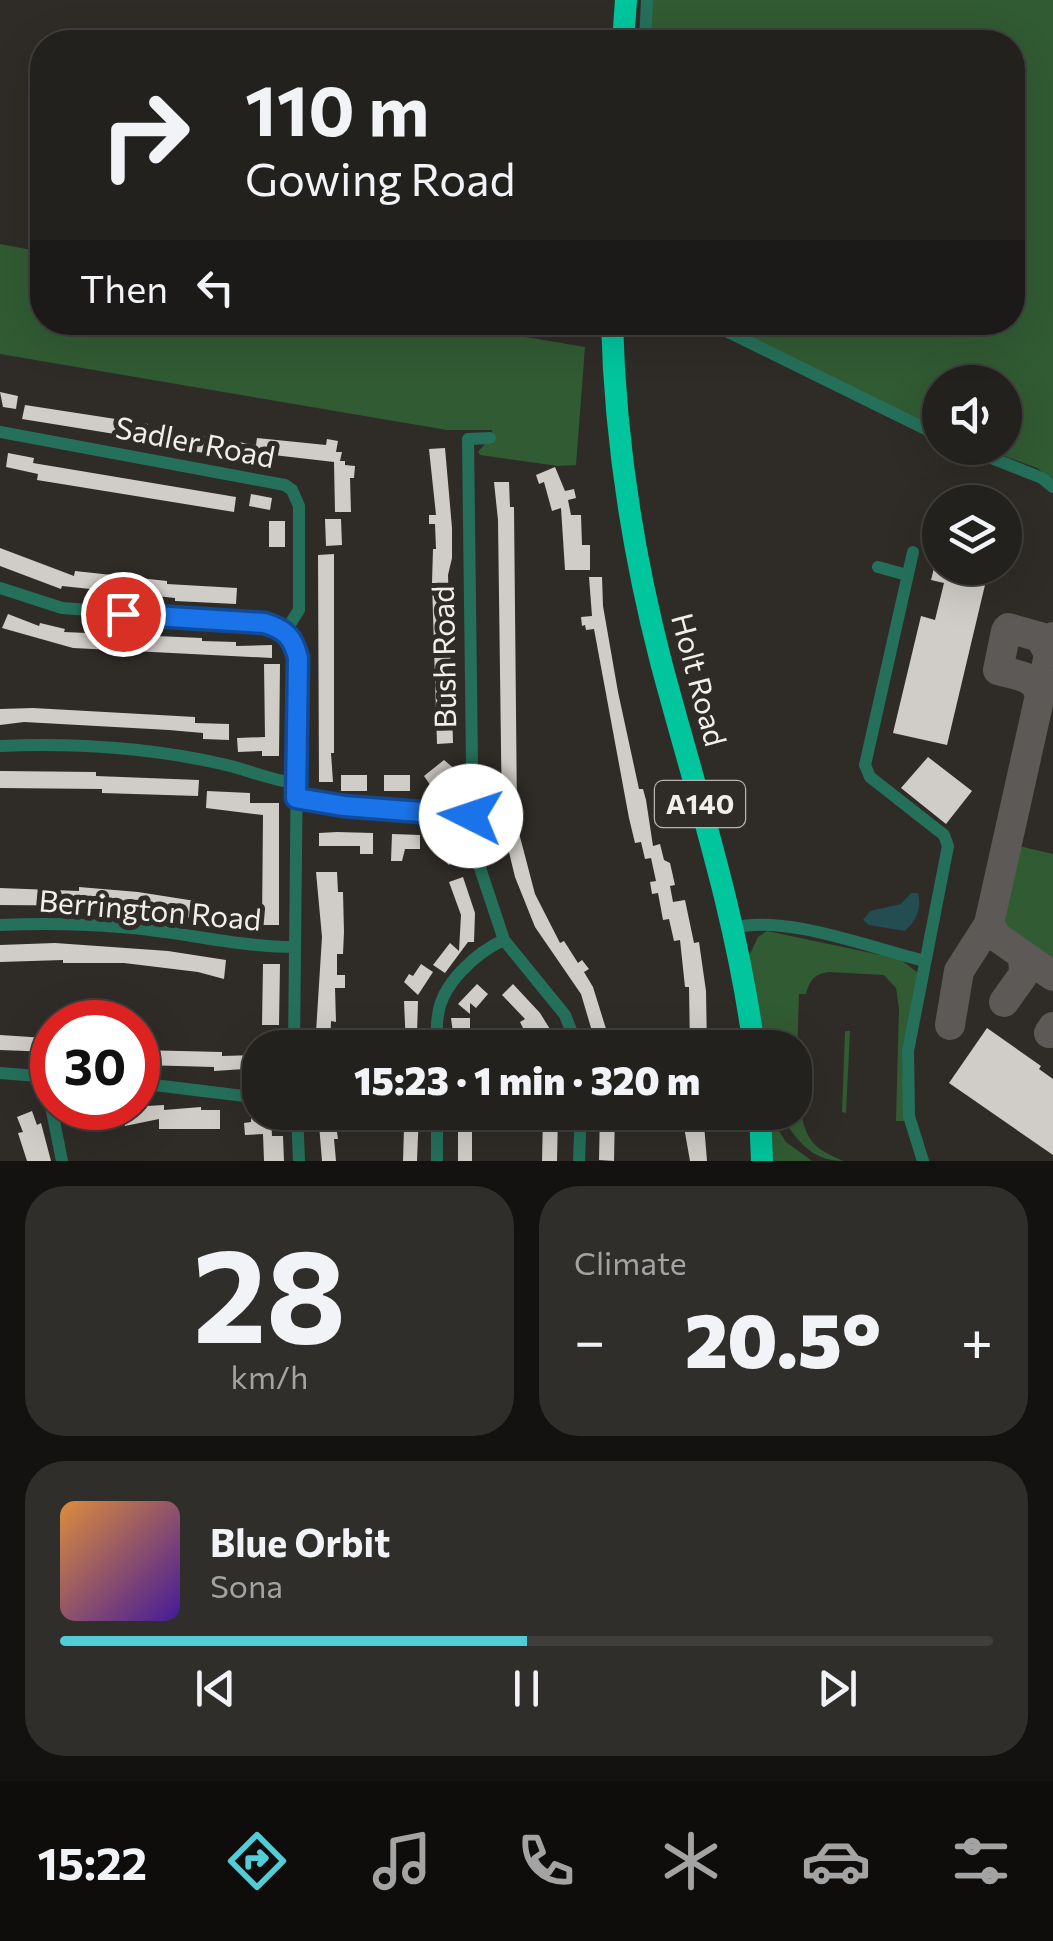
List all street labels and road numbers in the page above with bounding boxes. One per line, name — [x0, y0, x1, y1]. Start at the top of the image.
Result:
street label: Sadler Road — [113, 407, 278, 474]
street label: Bush Road — [423, 585, 462, 729]
street label: Holt Road — [665, 609, 736, 750]
road number: A140 — [655, 781, 745, 827]
street label: Berrington Road — [37, 880, 263, 937]

